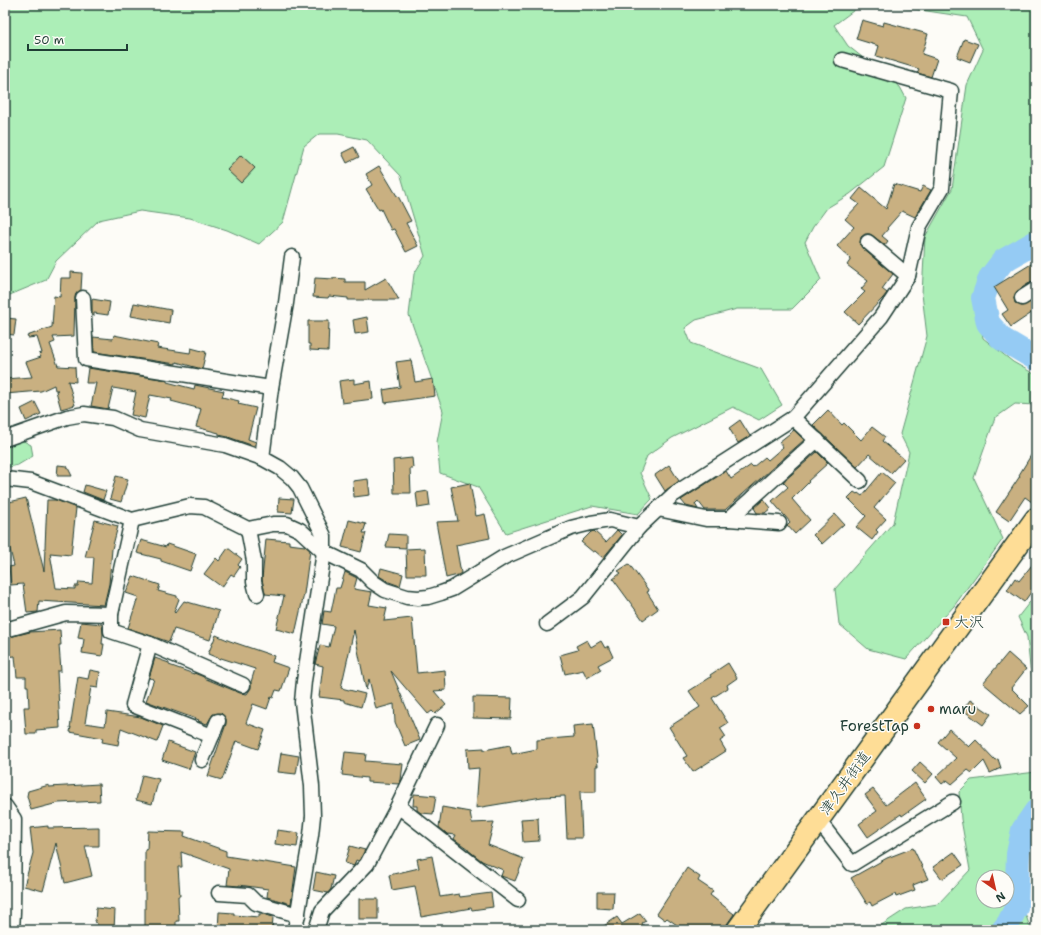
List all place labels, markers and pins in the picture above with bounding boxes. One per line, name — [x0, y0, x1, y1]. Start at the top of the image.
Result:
place label: 大沢 — [954, 612, 984, 632]
marker: 大沢 — [941, 617, 951, 627]
place label: maru — [939, 699, 976, 719]
marker: maru — [926, 704, 936, 714]
place label: ForestTap — [840, 716, 909, 736]
marker: ForestTap — [912, 721, 922, 731]

